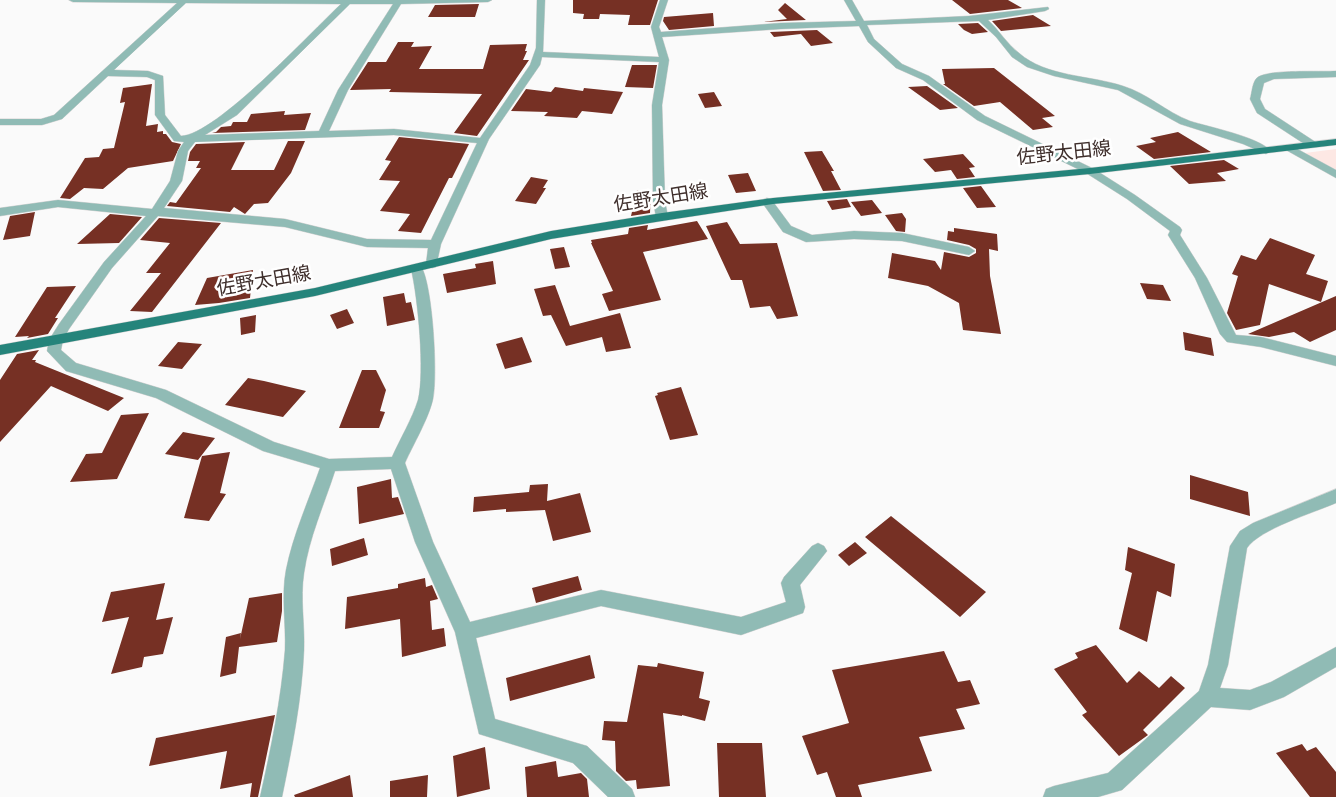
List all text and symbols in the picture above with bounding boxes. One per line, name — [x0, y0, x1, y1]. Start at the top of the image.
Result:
street label: 佐野太田線 — [1016, 138, 1112, 170]
street label: 佐野太田線 — [612, 180, 710, 218]
street label: 佐野太田線 — [215, 263, 313, 301]

